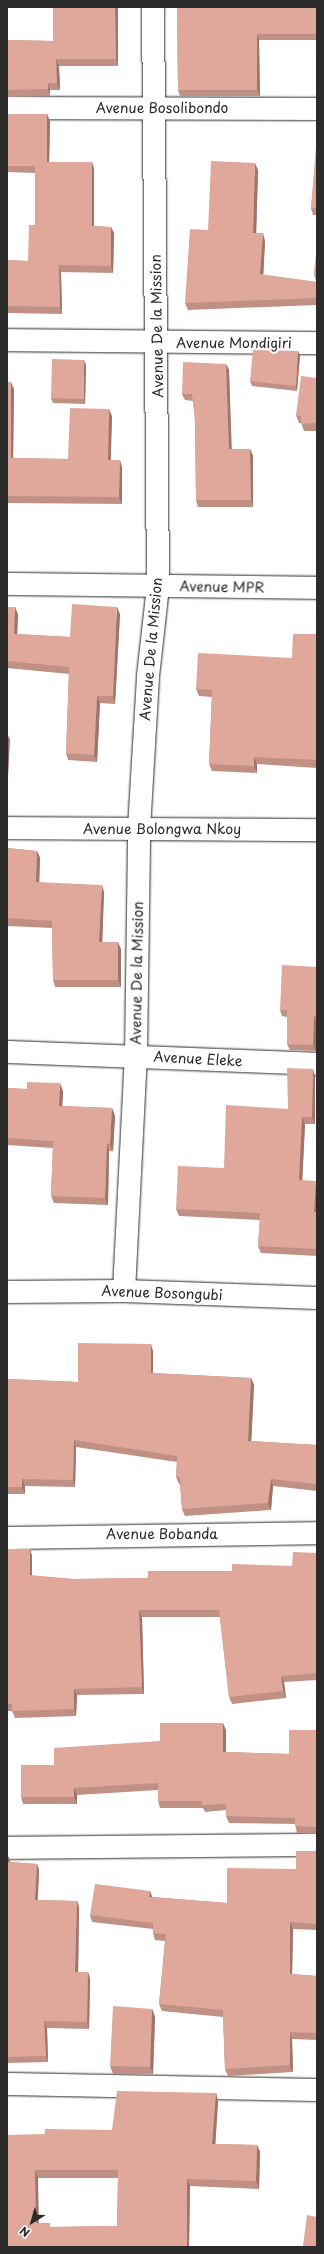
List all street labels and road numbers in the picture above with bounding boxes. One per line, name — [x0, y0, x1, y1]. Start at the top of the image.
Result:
street label: Avenue Bosolibondo — [96, 100, 228, 116]
street label: Avenue De la Mission — [147, 255, 167, 397]
street label: Avenue Mondigiri — [176, 335, 292, 351]
street label: Avenue De la Mission — [136, 577, 166, 721]
street label: Avenue MPR — [180, 578, 264, 596]
street label: Avenue Bolongwa Nkoy — [83, 821, 241, 837]
street label: Avenue De la Mission — [127, 902, 147, 1044]
street label: Avenue Eleke — [154, 1048, 242, 1070]
street label: Avenue Bosongubi — [101, 1282, 223, 1304]
street label: Avenue Bobanda — [107, 1526, 217, 1542]

